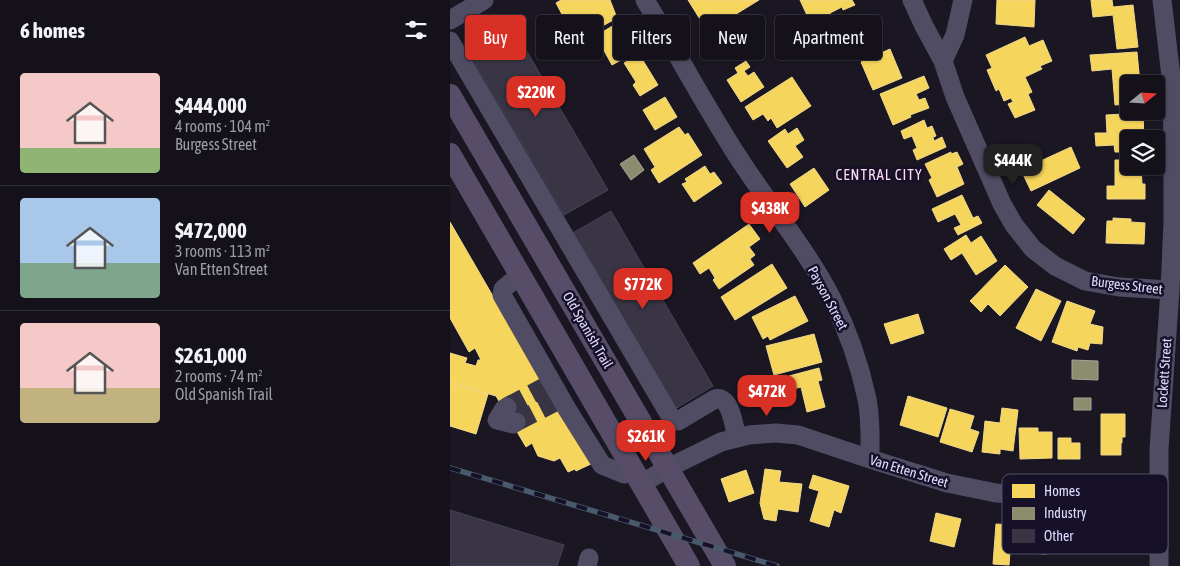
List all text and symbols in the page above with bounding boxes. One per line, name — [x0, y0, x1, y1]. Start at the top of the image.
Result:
chip: Buy — [465, 15, 526, 60]
chip: Rent — [536, 15, 603, 60]
chip: Filters — [613, 15, 690, 60]
chip: New — [700, 15, 765, 60]
chip: Apartment — [775, 15, 882, 60]
icon: filters — [402, 16, 430, 44]
text: 6 homes — [20, 18, 85, 42]
north arrow — [1120, 75, 1165, 120]
map controls — [1120, 75, 1165, 175]
pin: $220K — [501, 76, 571, 118]
text: $220K — [517, 83, 555, 101]
icon: home — [60, 93, 120, 153]
text: $444,000 — [175, 93, 247, 117]
text: 4 rooms · 104 m² — [175, 117, 270, 135]
button: layers — [1120, 130, 1165, 175]
text: Burgess Street — [175, 135, 257, 153]
pin: $444K — [978, 144, 1048, 186]
text: $444K — [994, 151, 1032, 169]
district label: CENTRAL CITY — [835, 166, 923, 183]
pin: $438K — [735, 192, 805, 234]
text: $438K — [751, 199, 789, 217]
icon: home — [60, 218, 120, 278]
text: $472,000 — [175, 218, 247, 242]
text: 3 rooms · 113 m² — [175, 242, 270, 260]
text: Van Etten Street — [175, 260, 268, 278]
street label: Payson Street — [805, 263, 851, 333]
pin: $772K — [608, 268, 678, 310]
street label: Burgess Street — [1090, 273, 1164, 297]
text: $772K — [624, 275, 662, 293]
street label: Old Spanish Trail — [560, 289, 616, 371]
street label: Lockett Street — [1154, 337, 1174, 409]
icon: home — [60, 343, 120, 403]
text: $261,000 — [175, 343, 247, 367]
text: 2 rooms · 74 m² — [175, 367, 263, 385]
pin: $472K — [732, 374, 802, 417]
text: $472K — [748, 382, 786, 400]
text: Old Spanish Trail — [175, 385, 273, 403]
pin: $261K — [611, 420, 681, 462]
text: $261K — [627, 427, 665, 445]
street label: Van Etten Street — [868, 451, 950, 491]
legend — [1002, 474, 1168, 554]
text: Homes — [1044, 483, 1080, 499]
text: Industry — [1044, 505, 1087, 521]
text: Other — [1044, 528, 1074, 544]

